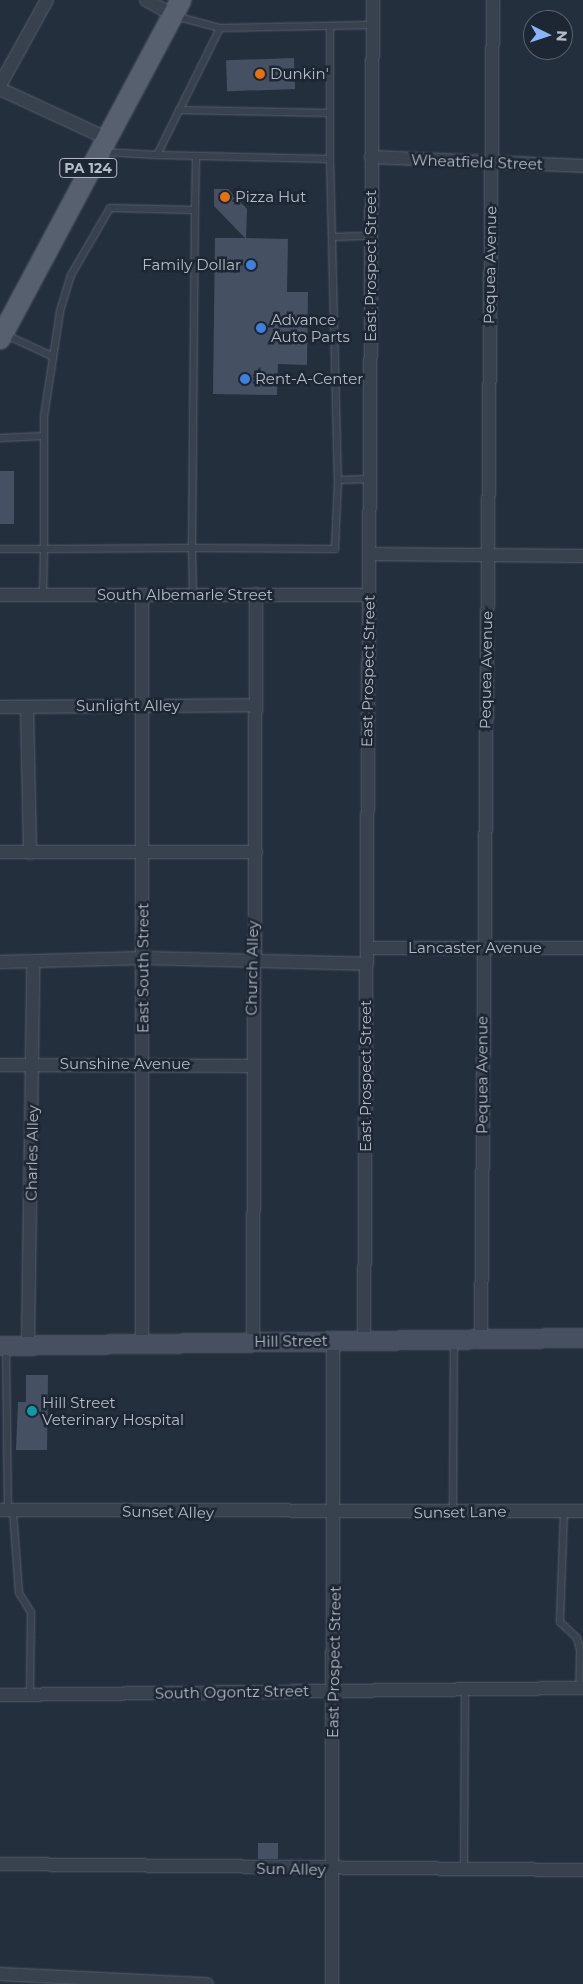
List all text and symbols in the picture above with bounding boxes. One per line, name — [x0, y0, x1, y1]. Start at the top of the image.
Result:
north arrow — [523, 10, 573, 60]
text: N — [553, 30, 571, 42]
place label: Dunkin' — [270, 65, 329, 83]
marker: Dunkin' — [254, 68, 266, 80]
street label: Wheatfield Street — [411, 151, 543, 173]
road number: PA 124 — [58, 156, 118, 180]
place label: Pizza Hut — [235, 188, 306, 206]
street label: East Prospect Street — [362, 190, 380, 342]
marker: Pizza Hut — [219, 191, 231, 203]
street label: Pequea Avenue — [480, 206, 500, 324]
place label: Family Dollar — [142, 256, 241, 274]
marker: Family Dollar — [245, 259, 257, 271]
place label: Advance Auto Parts — [271, 310, 350, 345]
marker: Advance Auto Parts — [255, 322, 267, 334]
place label: Rent-A-Center — [255, 370, 363, 388]
marker: Rent-A-Center — [239, 373, 251, 385]
street label: South Albemarle Street — [97, 586, 273, 604]
street label: East Prospect Street — [358, 595, 378, 747]
street label: Pequea Avenue — [476, 611, 496, 729]
street label: Sunlight Alley — [76, 697, 180, 715]
street label: East South Street — [134, 903, 152, 1033]
street label: Church Alley — [242, 920, 262, 1016]
street label: Lancaster Avenue — [408, 939, 542, 957]
street label: East Prospect Street — [357, 1000, 375, 1152]
street label: Pequea Avenue — [473, 1016, 491, 1134]
street label: Sunshine Avenue — [60, 1055, 190, 1073]
street label: Charles Alley — [22, 1105, 42, 1201]
street label: Hill Street — [254, 1331, 328, 1351]
place label: Hill Street Veterinary Hospital — [42, 1393, 184, 1428]
marker: Hill Street Veterinary Hospital — [26, 1405, 38, 1417]
street label: Sunset Alley — [122, 1502, 214, 1522]
street label: Sunset Lane — [413, 1502, 507, 1522]
street label: East Prospect Street — [324, 1586, 344, 1738]
street label: South Ogontz Street — [155, 1682, 309, 1702]
street label: Sun Alley — [256, 1859, 326, 1879]

